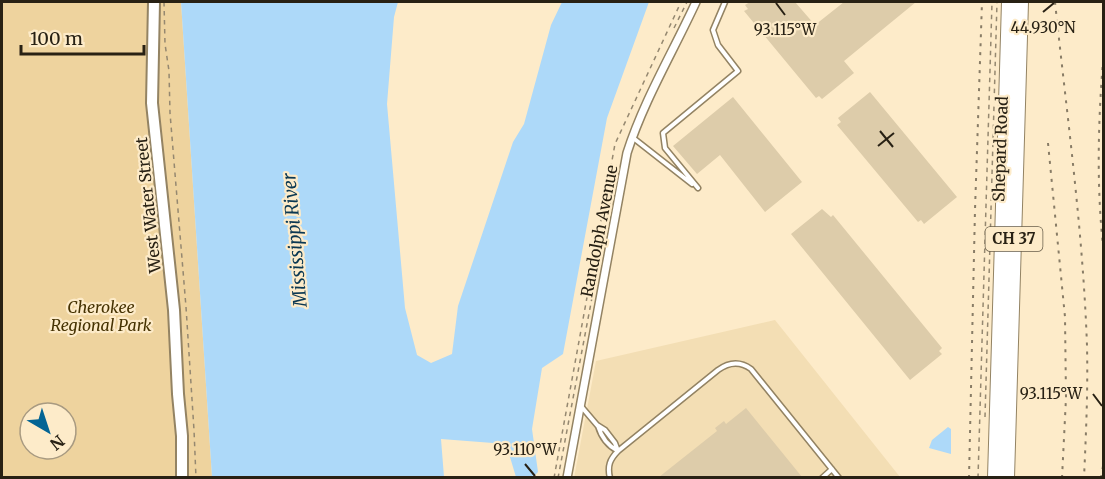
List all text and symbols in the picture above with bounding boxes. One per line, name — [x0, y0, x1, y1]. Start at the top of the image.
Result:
scale bar — [21, 18, 144, 56]
text: 44.930°N — [1010, 18, 1076, 37]
text: 93.115°W — [754, 20, 817, 39]
text: 100 m — [30, 27, 83, 50]
street label: Shepard Road — [988, 95, 1012, 202]
street label: West Water Street — [131, 135, 165, 275]
street label: Randolph Avenue — [576, 163, 622, 299]
water label: Mississippi River — [277, 171, 312, 309]
road number: CH 37 — [986, 227, 1042, 251]
park label: Cherokee Regional Park — [50, 297, 152, 335]
text: 93.115°W — [1020, 384, 1083, 403]
north arrow — [18, 401, 78, 461]
text: N — [46, 431, 69, 455]
text: 93.110°W — [493, 440, 558, 459]

